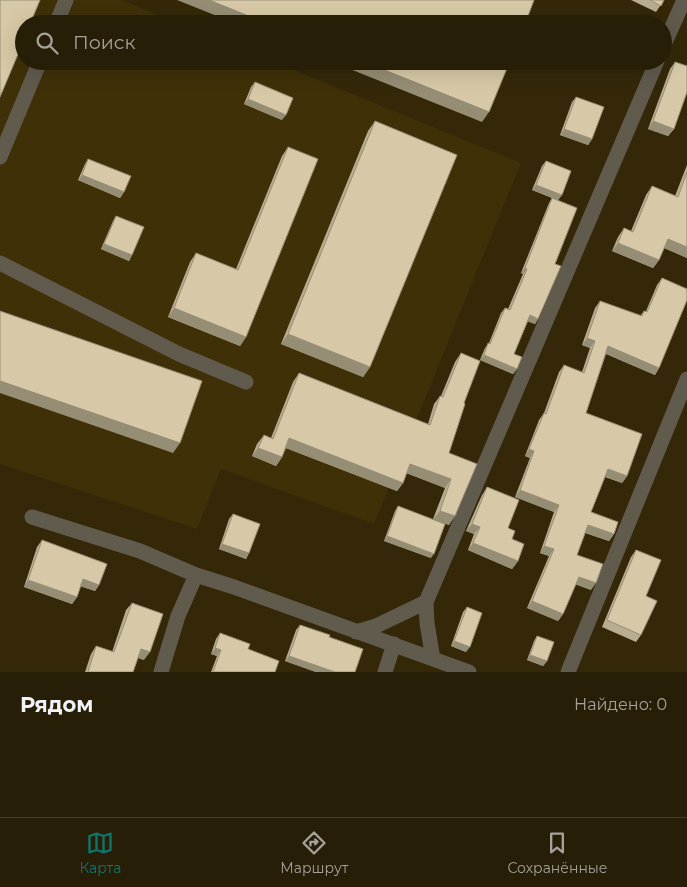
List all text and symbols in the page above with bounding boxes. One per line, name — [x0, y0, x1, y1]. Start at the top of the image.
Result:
search box — [15, 15, 672, 70]
icon: search — [33, 29, 61, 57]
text: Поиск — [73, 31, 136, 54]
text: Рядом — [20, 692, 93, 717]
text: Найдено: 0 — [574, 695, 667, 714]
tab: Карта — [79, 829, 121, 877]
tab: Маршрут — [280, 829, 348, 877]
tab: Сохранённые — [507, 829, 607, 877]

